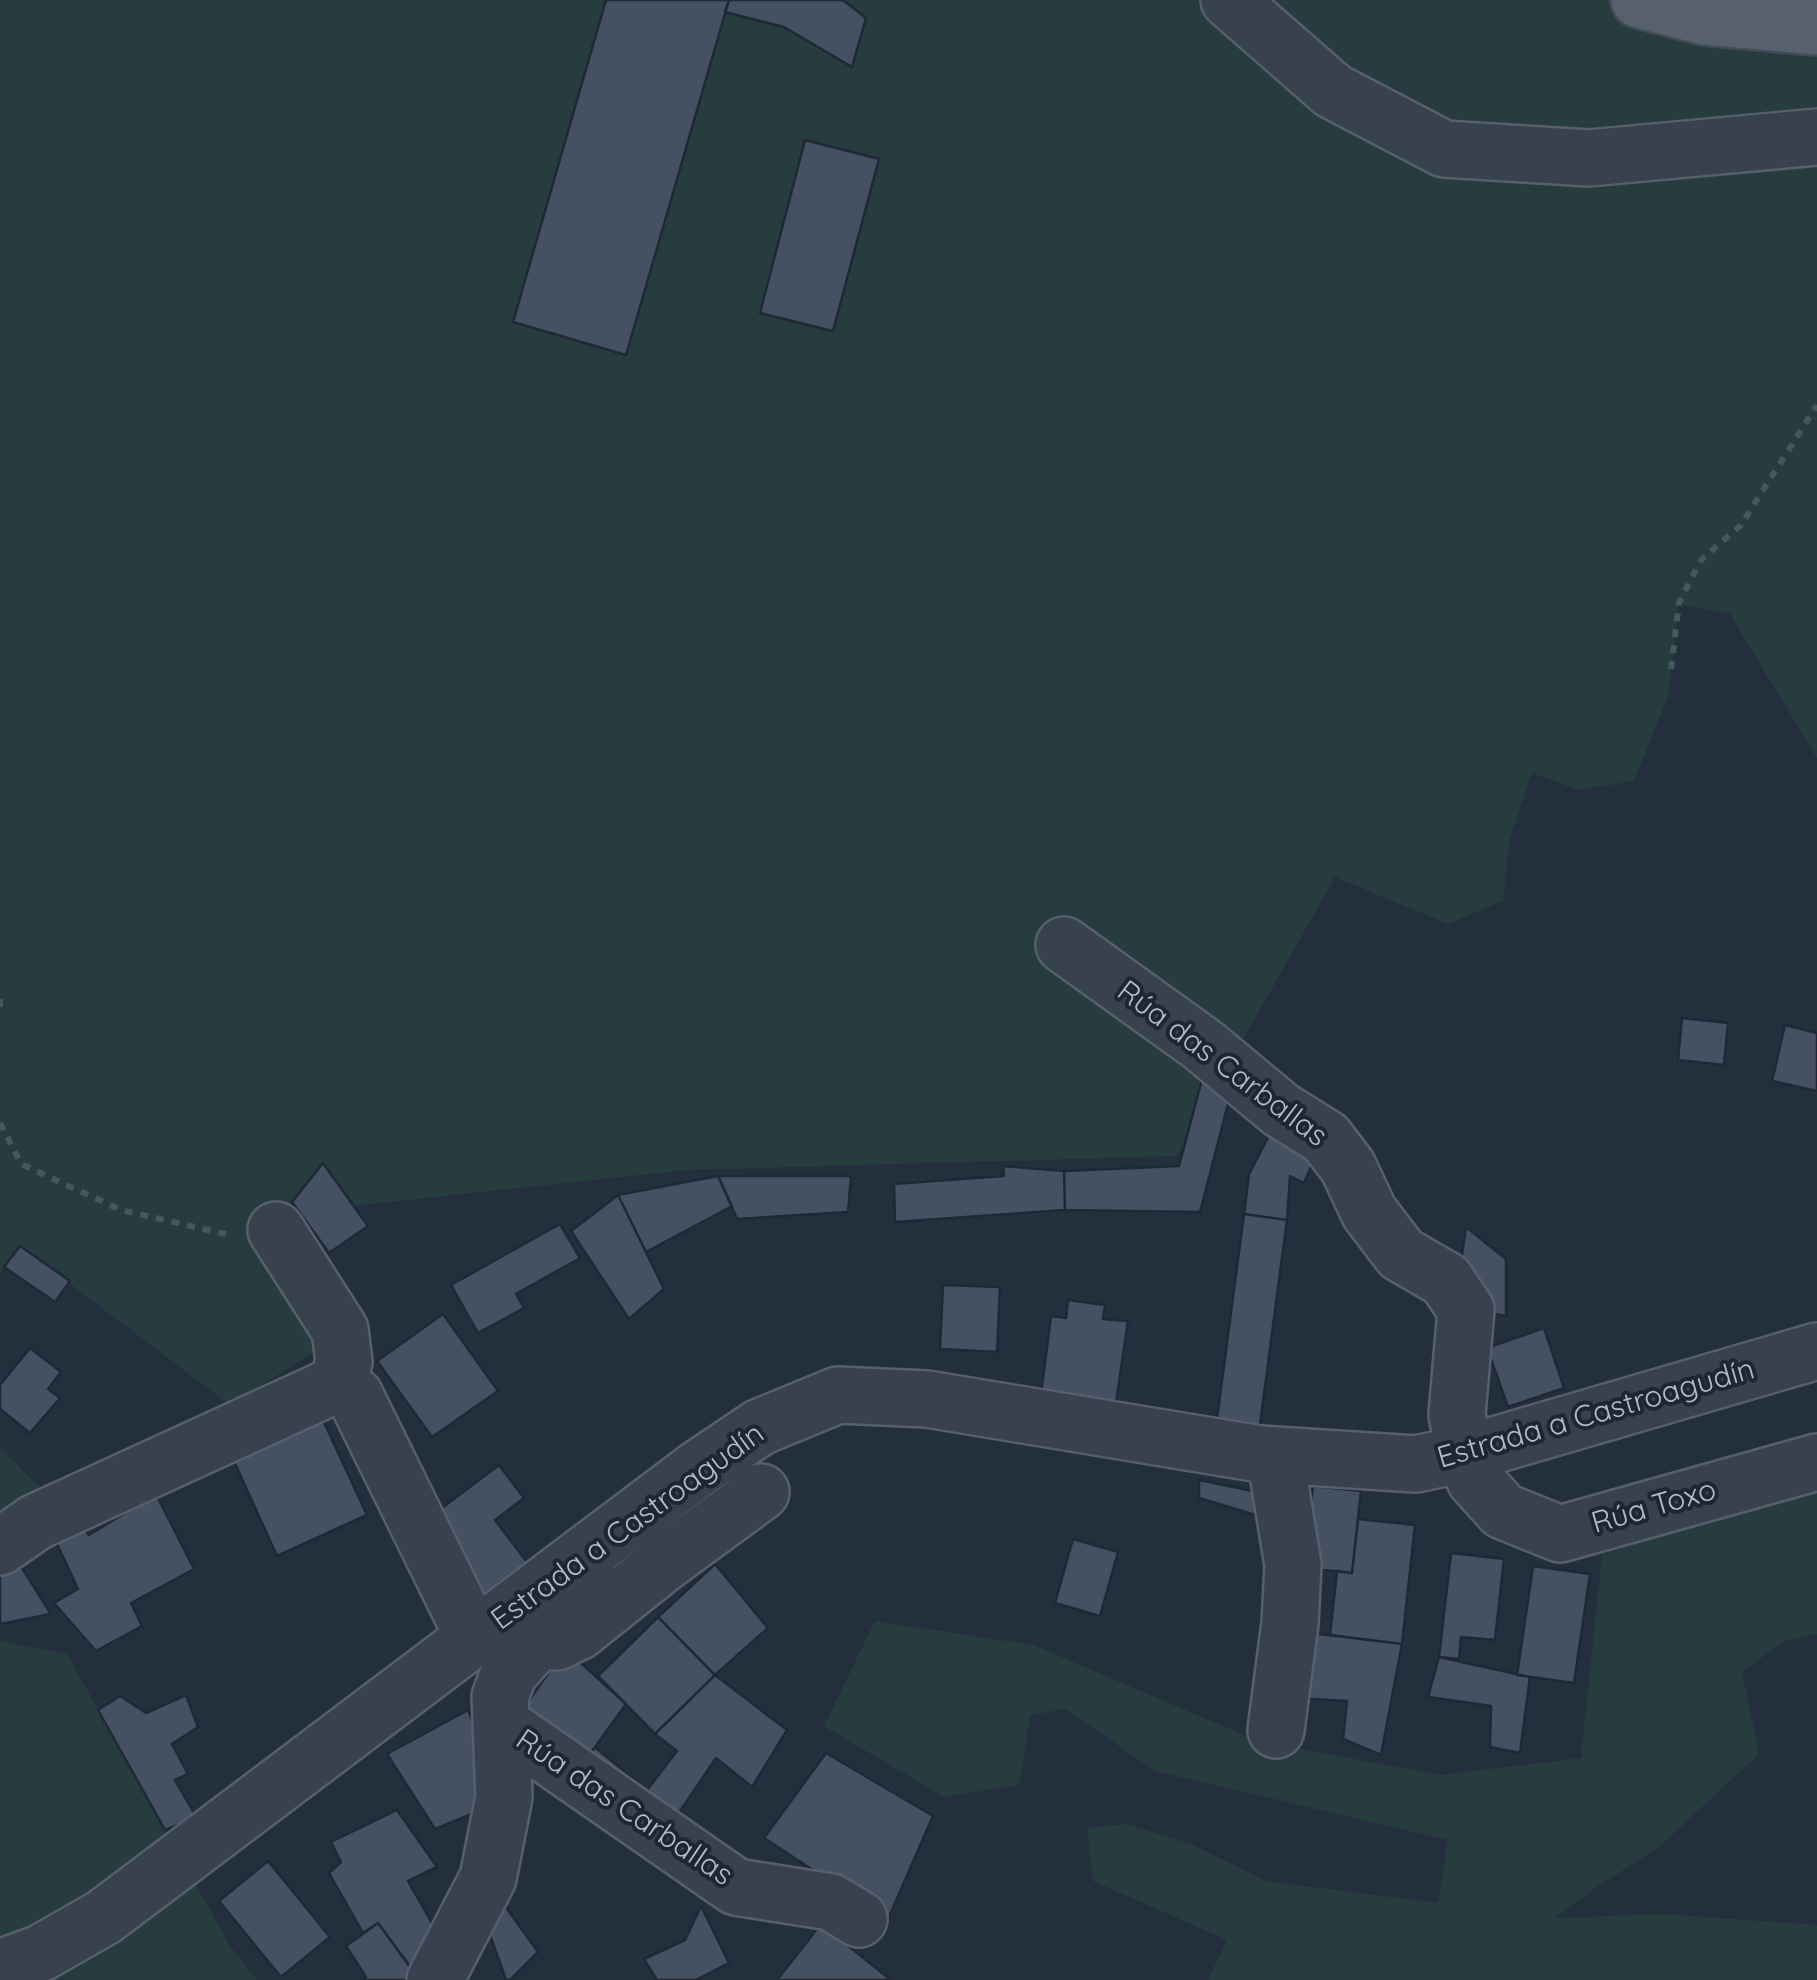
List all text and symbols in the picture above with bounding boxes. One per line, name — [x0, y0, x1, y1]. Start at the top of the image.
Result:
street label: Rúa das Carballas — [1110, 973, 1334, 1155]
street label: Estrada a Castroagudín — [1433, 1351, 1759, 1477]
street label: Estrada a Castroagudín — [485, 1416, 771, 1638]
street label: Rúa Toxo — [1588, 1472, 1720, 1542]
street label: Rúa das Carballas — [509, 1722, 739, 1894]

